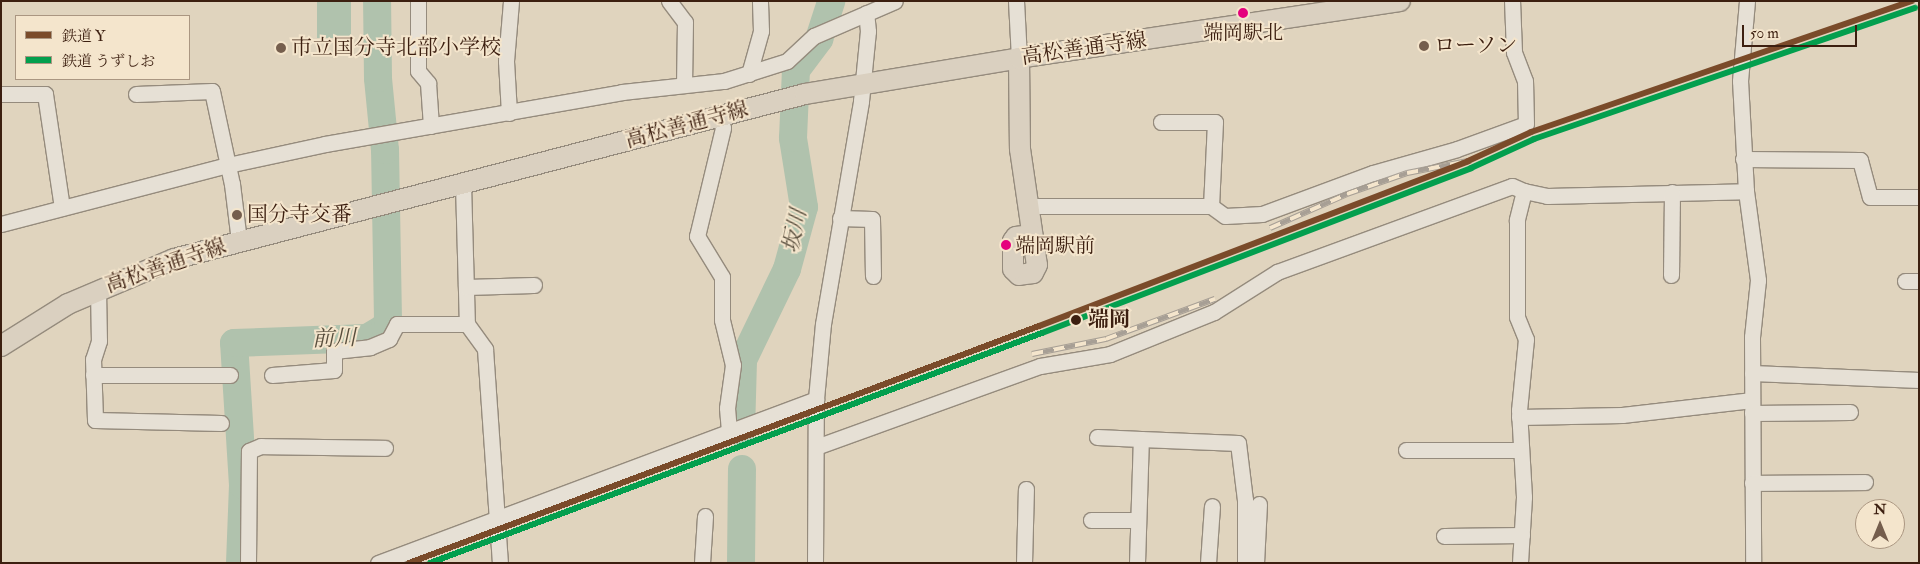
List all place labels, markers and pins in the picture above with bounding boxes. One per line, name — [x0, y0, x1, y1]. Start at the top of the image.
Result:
marker: 端岡駅北 — [1238, 8, 1248, 18]
place label: 端岡駅北 — [1203, 20, 1283, 44]
place label: ローソン — [1434, 33, 1518, 59]
place label: 市立国分寺北部小学校 — [291, 35, 501, 61]
marker: ローソン — [1418, 40, 1430, 52]
marker: 市立国分寺北部小学校 — [275, 42, 287, 54]
place label: 国分寺交番 — [247, 202, 352, 228]
marker: 国分寺交番 — [231, 209, 243, 221]
place label: 端岡駅前 — [1015, 233, 1095, 257]
marker: 端岡駅前 — [1001, 240, 1011, 250]
place label: 端岡 — [1088, 307, 1130, 333]
marker: 端岡 — [1068, 312, 1084, 328]

